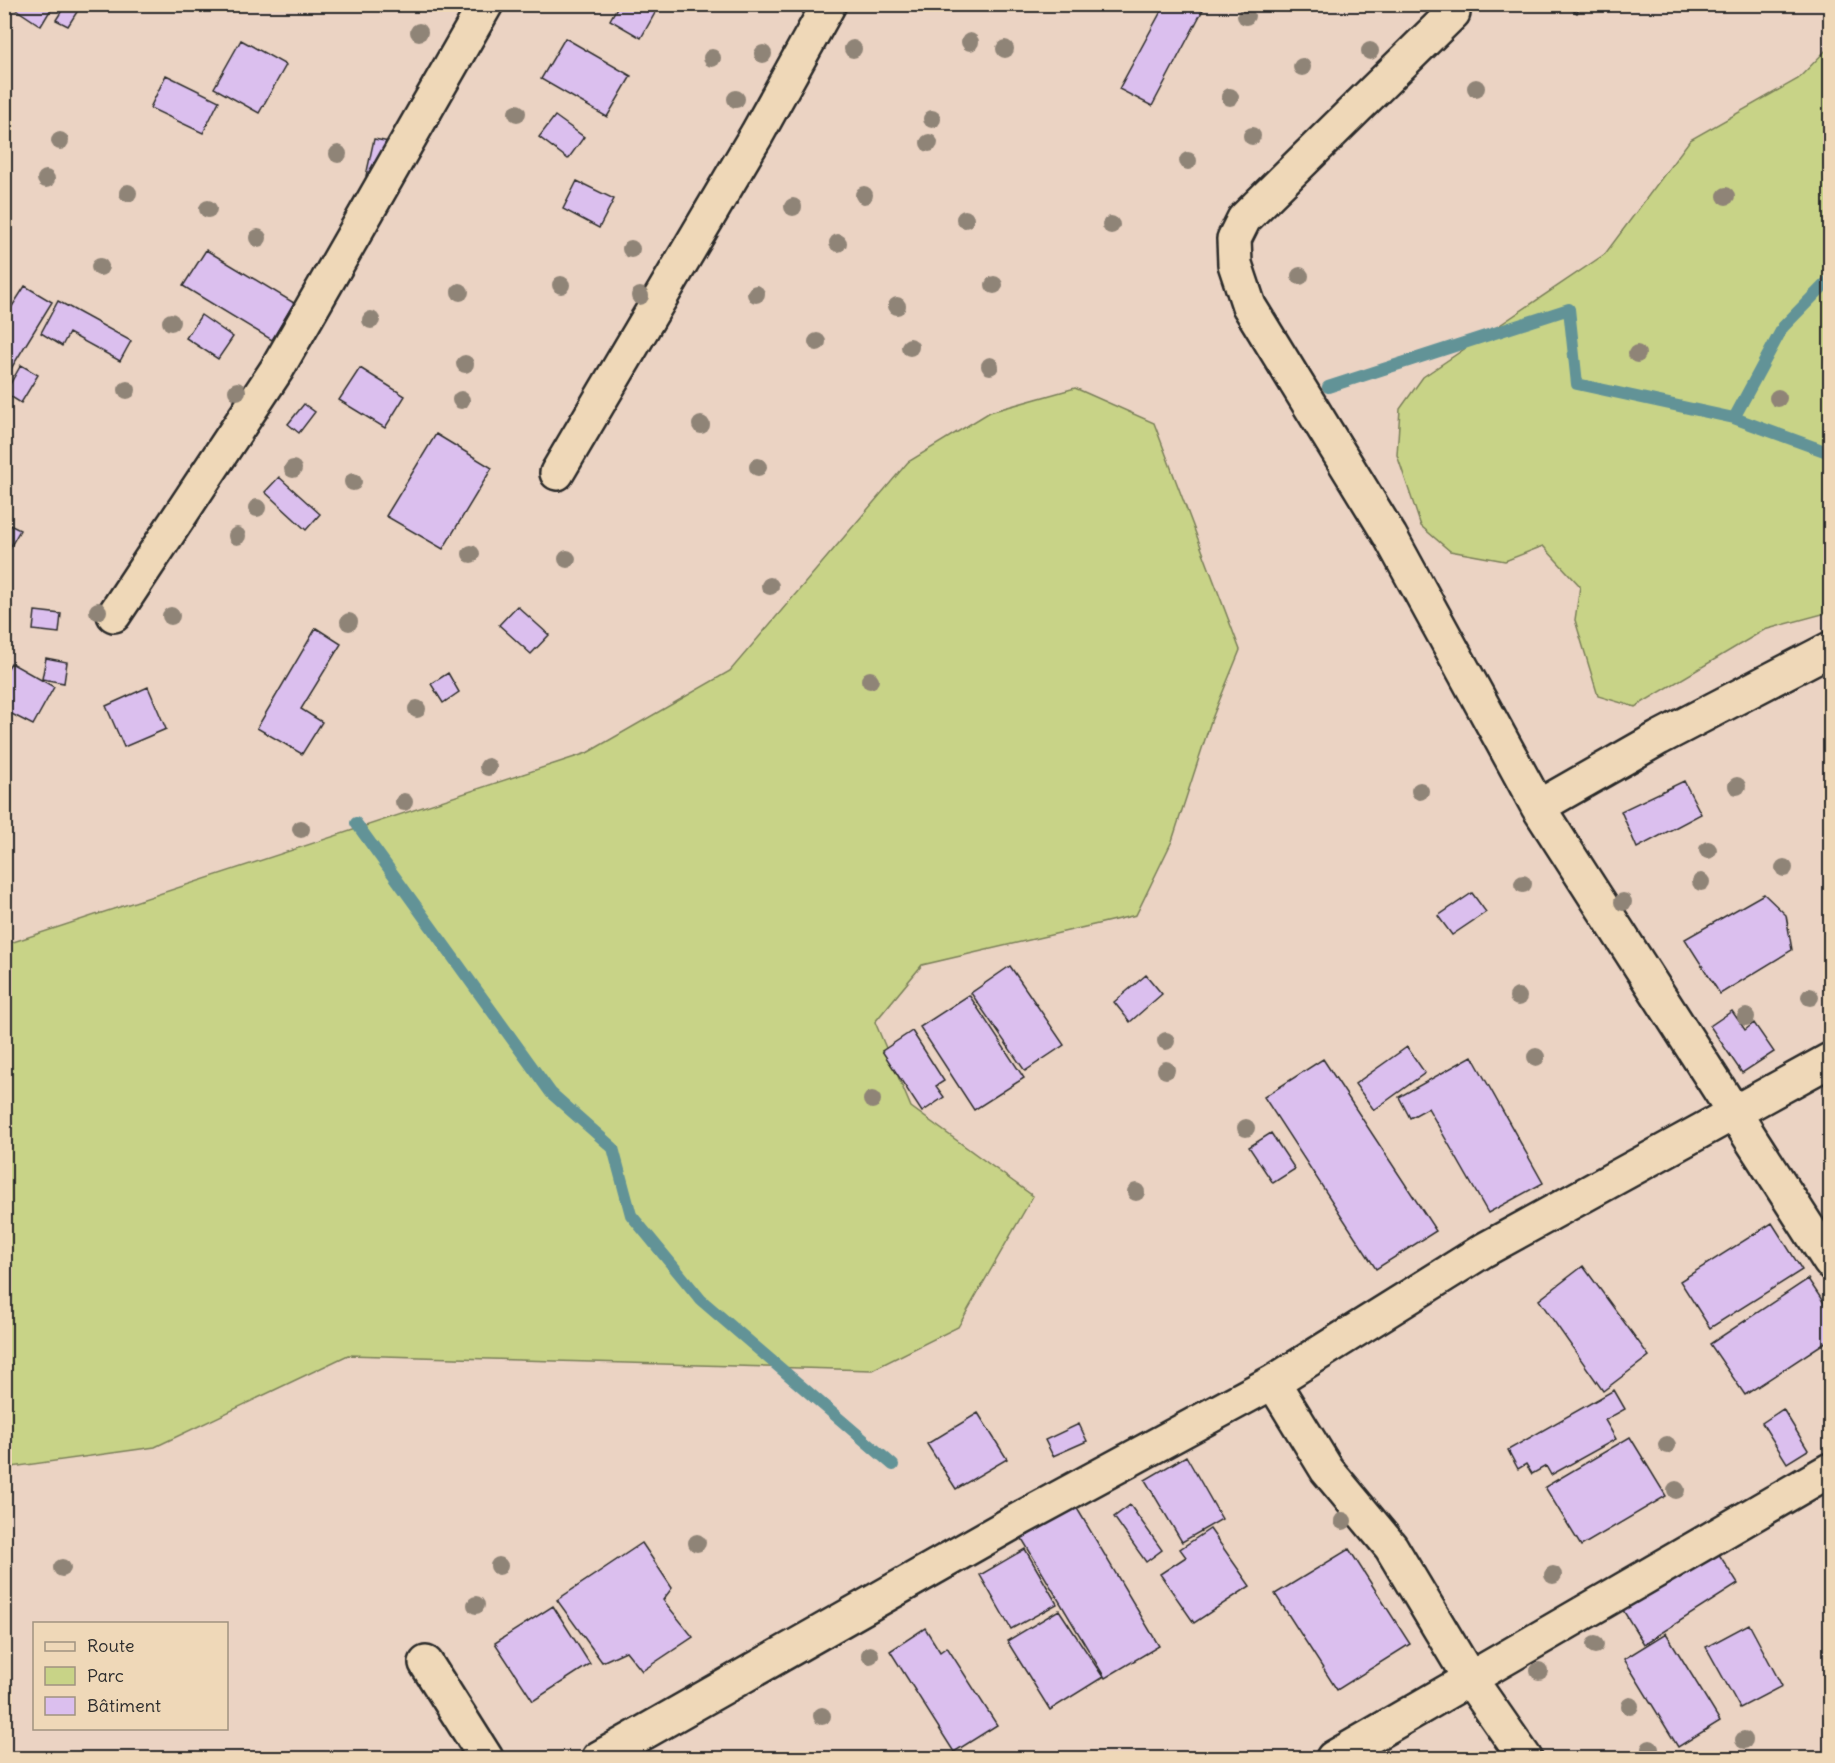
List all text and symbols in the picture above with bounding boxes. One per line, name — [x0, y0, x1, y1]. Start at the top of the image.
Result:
legend — [33, 1622, 228, 1730]
text: Route — [87, 1634, 135, 1657]
text: Parc — [87, 1664, 124, 1687]
text: Bâtiment — [87, 1694, 161, 1717]

